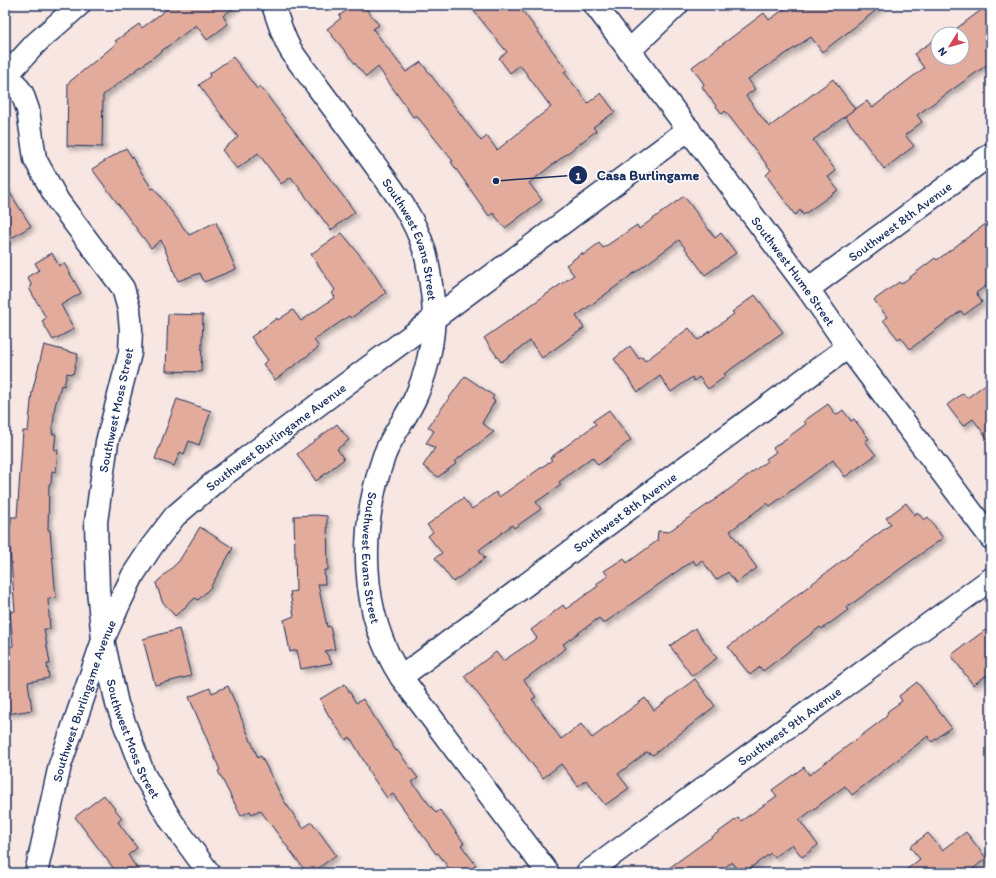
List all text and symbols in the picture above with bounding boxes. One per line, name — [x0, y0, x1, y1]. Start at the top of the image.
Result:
north arrow — [930, 26, 970, 66]
text: N — [935, 45, 950, 59]
callout: Casa Burlingame — [568, 162, 707, 188]
text: Casa Burlingame — [597, 167, 699, 184]
text: 1 — [575, 169, 581, 183]
street label: Southwest Evans Street — [380, 175, 441, 302]
street label: Southwest 8th Avenue — [845, 178, 954, 264]
street label: Southwest Hume Street — [749, 213, 839, 329]
street label: Southwest Moss Street — [95, 346, 137, 474]
street label: Southwest Burlingame Avenue — [202, 380, 348, 494]
street label: Southwest 8th Avenue — [570, 469, 679, 555]
street label: Southwest Evans Street — [359, 491, 384, 625]
street label: Southwest Burlingame Avenue — [49, 617, 119, 783]
street label: Southwest Moss Street — [104, 677, 164, 801]
street label: Southwest 9th Avenue — [734, 683, 844, 769]

